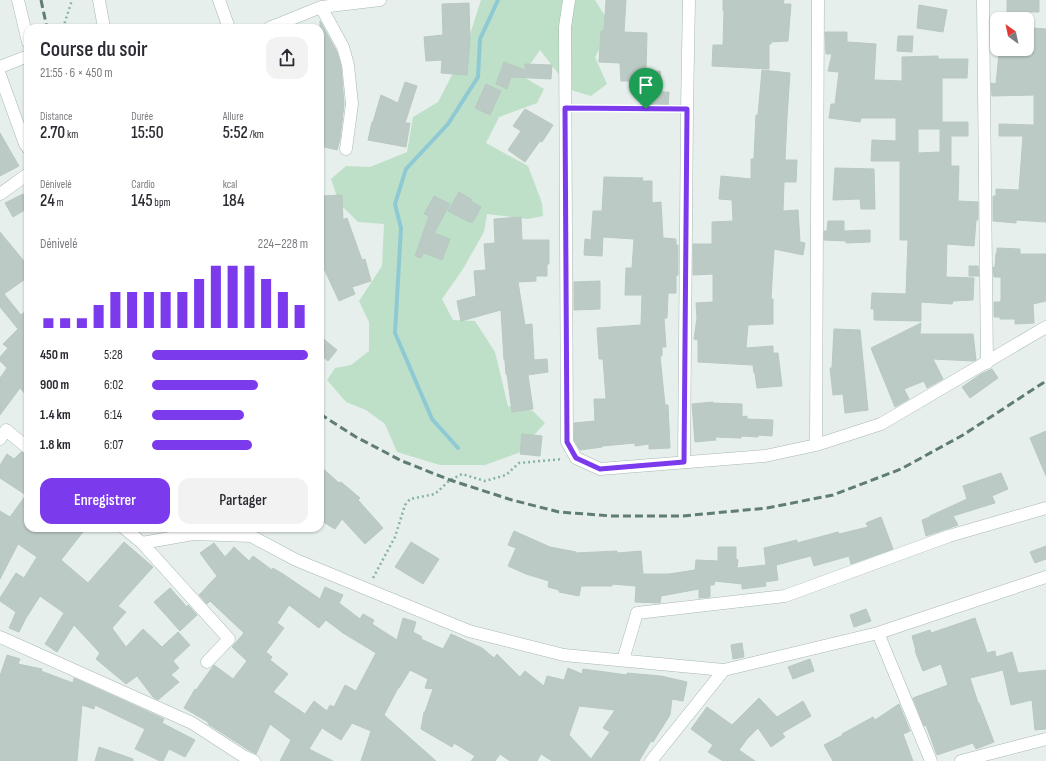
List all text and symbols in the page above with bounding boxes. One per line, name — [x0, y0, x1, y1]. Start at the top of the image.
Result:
north arrow — [990, 12, 1034, 56]
map controls — [990, 12, 1034, 56]
text: Course du soir — [40, 36, 148, 63]
button: share — [266, 37, 308, 79]
text: 21:55 · 6 × 450 m — [40, 65, 113, 81]
pin — [629, 68, 663, 109]
icon: arrive — [635, 74, 657, 96]
text: Distance — [40, 110, 72, 123]
text: Durée — [131, 110, 153, 123]
text: Allure — [223, 110, 244, 123]
text: 2.70 — [40, 123, 65, 143]
text: 15:50 — [131, 123, 164, 143]
text: 5:52 — [223, 123, 248, 143]
text: km — [65, 128, 78, 141]
text: /km — [248, 128, 264, 141]
text: Dénivelé — [40, 178, 72, 191]
text: Cardio — [131, 178, 155, 191]
text: kcal — [223, 178, 237, 191]
text: 24 — [40, 191, 55, 211]
text: 145 — [131, 191, 153, 211]
text: 184 — [223, 191, 245, 211]
text: m — [55, 196, 64, 209]
text: bpm — [153, 196, 171, 209]
text: Dénivelé — [40, 236, 77, 252]
text: 224–228 m — [258, 236, 308, 252]
text: 450 m — [40, 347, 69, 363]
text: 5:28 — [104, 347, 123, 363]
text: 900 m — [40, 377, 69, 393]
text: 6:02 — [104, 377, 123, 393]
text: 1.4 km — [40, 407, 71, 423]
text: 6:14 — [104, 407, 122, 423]
text: 1.8 km — [40, 437, 71, 453]
text: 6:07 — [104, 437, 123, 453]
button: Enregistrer — [40, 478, 170, 524]
button: Partager — [178, 478, 308, 524]

